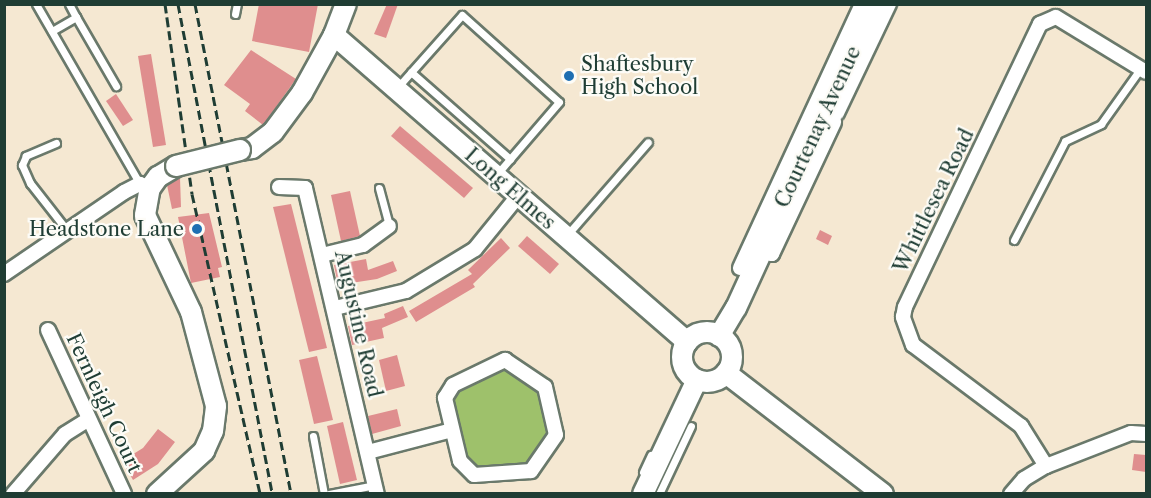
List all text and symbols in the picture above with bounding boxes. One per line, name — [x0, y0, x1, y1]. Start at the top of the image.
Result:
street label: Courtenay Avenue — [770, 42, 866, 212]
place label: Shaftesbury High School — [581, 52, 698, 99]
marker: Shaftesbury High School — [562, 69, 576, 83]
street label: Whittlesea Road — [889, 125, 979, 277]
street label: Long Elmes — [460, 143, 560, 235]
place label: Headstone Lane — [29, 217, 184, 241]
marker: Headstone Lane — [188, 220, 206, 238]
street label: Augustine Road — [329, 248, 387, 400]
street label: Fernleigh Court — [61, 329, 147, 477]

